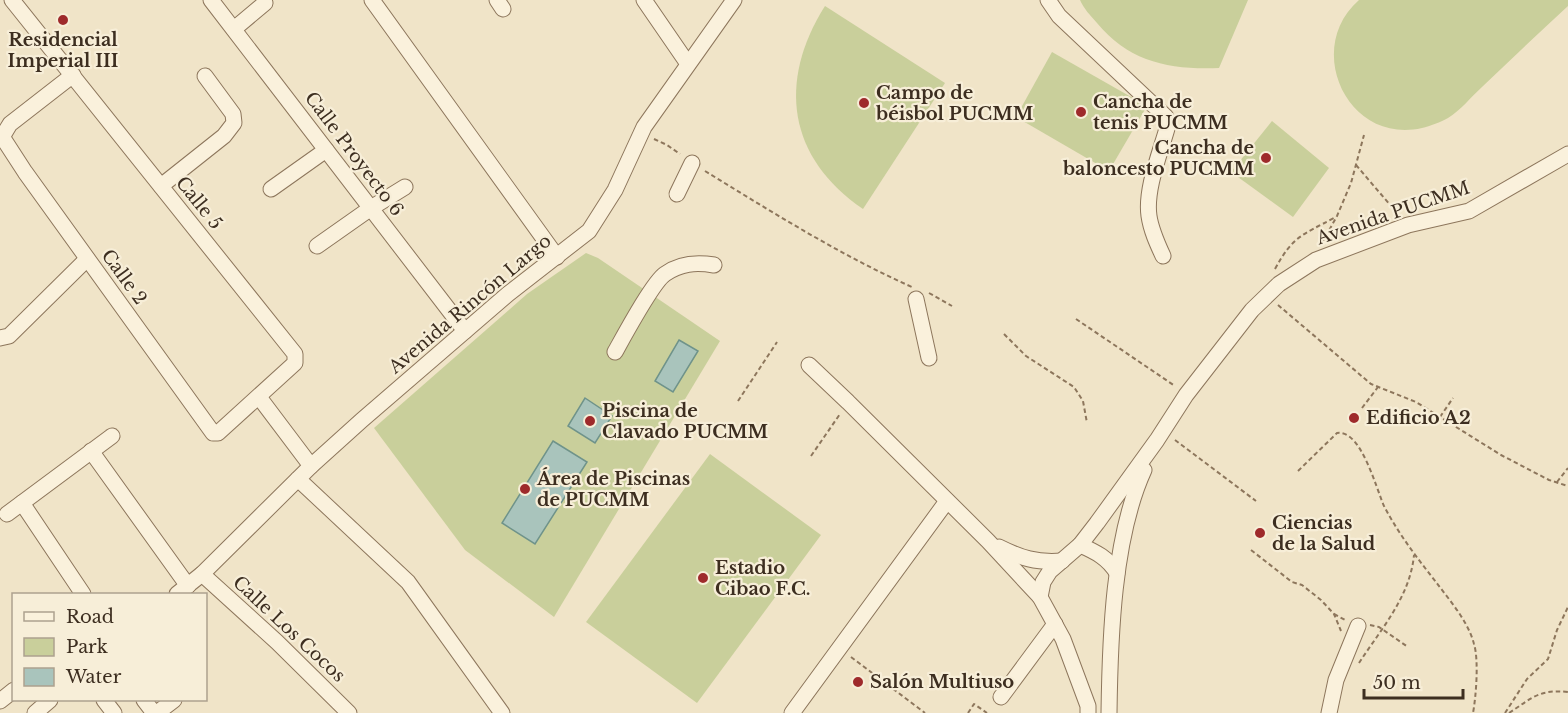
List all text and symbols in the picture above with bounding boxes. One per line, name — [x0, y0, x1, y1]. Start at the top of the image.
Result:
marker: Residencial Imperial III — [56, 13, 70, 27]
place label: Residencial Imperial III — [8, 29, 119, 72]
place label: Campo de béisbol PUCMM — [875, 82, 1034, 125]
street label: Calle Proyecto 6 — [300, 87, 408, 221]
place label: Cancha de tenis PUCMM — [1093, 91, 1228, 134]
marker: Campo de béisbol PUCMM — [857, 96, 871, 110]
marker: Cancha de tenis PUCMM — [1074, 105, 1088, 119]
place label: Cancha de baloncesto PUCMM — [1062, 137, 1254, 180]
marker: Cancha de baloncesto PUCMM — [1259, 151, 1273, 165]
street label: Calle 5 — [171, 172, 227, 234]
street label: Avenida PUCMM — [1312, 176, 1473, 250]
street label: Avenida Rincón Largo — [384, 230, 556, 379]
street label: Calle 2 — [97, 245, 151, 309]
place label: Piscina de Clavado PUCMM — [602, 400, 769, 443]
place label: Edificio A2 — [1366, 407, 1471, 429]
marker: Edificio A2 — [1347, 411, 1361, 425]
marker: Piscina de Clavado PUCMM — [583, 414, 597, 428]
place label: Área de Piscinas de PUCMM — [536, 467, 690, 511]
marker: Área de Piscinas de PUCMM — [518, 482, 532, 496]
place label: Ciencias de la Salud — [1272, 512, 1376, 555]
marker: Ciencias de la Salud — [1253, 526, 1267, 540]
place label: Estadio Cibao F.C. — [715, 557, 811, 600]
street label: Calle Los Cocos — [228, 571, 350, 687]
marker: Estadio Cibao F.C. — [696, 571, 710, 585]
legend — [12, 593, 207, 701]
text: Road — [66, 606, 114, 628]
text: Park — [66, 636, 108, 658]
scale bar — [1364, 662, 1463, 700]
text: Water — [65, 666, 122, 688]
place label: Salón Multiuso — [870, 671, 1014, 693]
text: 50 m — [1373, 672, 1421, 694]
marker: Salón Multiuso — [851, 675, 865, 689]

